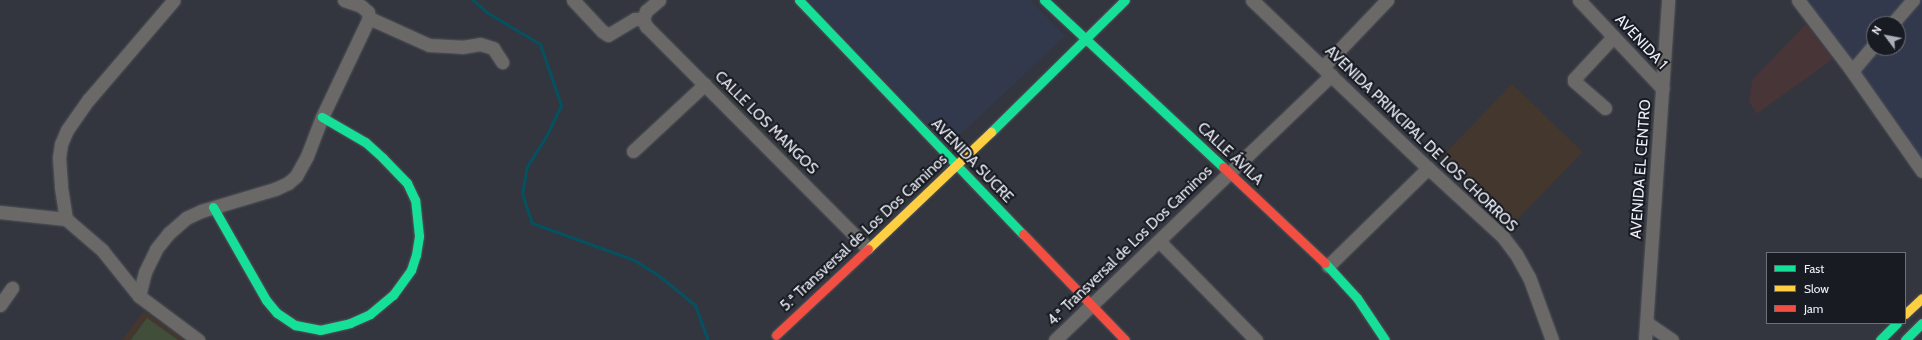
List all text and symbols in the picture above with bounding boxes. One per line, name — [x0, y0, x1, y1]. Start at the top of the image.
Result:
street label: AVENIDA 1 — [1611, 11, 1671, 73]
north arrow — [1866, 16, 1906, 56]
text: N — [1869, 23, 1885, 37]
street label: AVENIDA PRINCIPAL DE LOS CHORROS — [1321, 42, 1521, 236]
street label: CALLE LOS MANGOS — [711, 68, 821, 178]
street label: AVENIDA EL CENTRO — [1627, 99, 1655, 239]
street label: AVENIDA SUCRE — [927, 115, 1017, 207]
street label: CALLE ÁVILA — [1193, 119, 1267, 189]
street label: 5.ª Transversal de Los Dos Caminos — [777, 151, 951, 315]
street label: 4.ª Transversal de Los Dos Caminos — [1044, 162, 1216, 330]
legend — [1766, 252, 1906, 324]
text: Fast — [1804, 261, 1824, 276]
text: Slow — [1804, 281, 1829, 296]
text: Jam — [1804, 301, 1823, 316]

